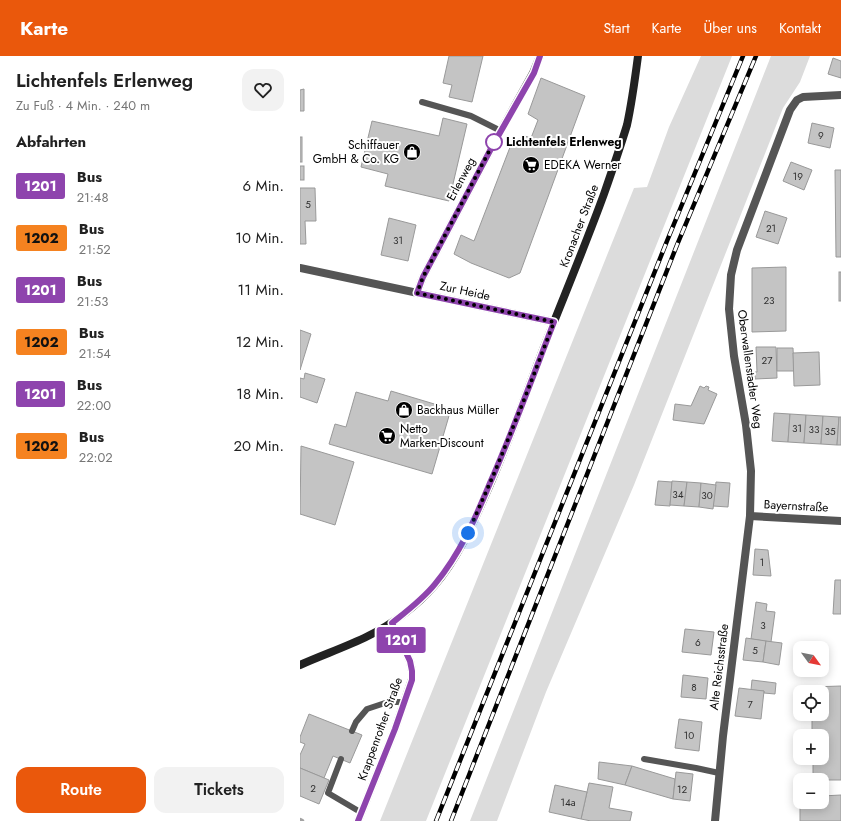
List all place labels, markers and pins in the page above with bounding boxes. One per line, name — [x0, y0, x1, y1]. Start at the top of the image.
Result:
marker: Lichtenfels Erlenweg — [485, 133, 503, 151]
place label: Lichtenfels Erlenweg — [506, 133, 622, 151]
place label: Schiffauer GmbH & Co. KG — [313, 136, 400, 168]
shop icon: Schiffauer GmbH & Co. KG — [402, 142, 422, 162]
supermarket icon: EDEKA Werner — [521, 155, 541, 175]
place label: EDEKA Werner — [544, 156, 622, 174]
shop icon: Backhaus Müller — [394, 400, 414, 420]
place label: Backhaus Müller — [417, 401, 500, 419]
place label: Netto Marken-Discount — [400, 420, 484, 452]
supermarket icon: Netto Marken-Discount — [377, 426, 397, 446]

